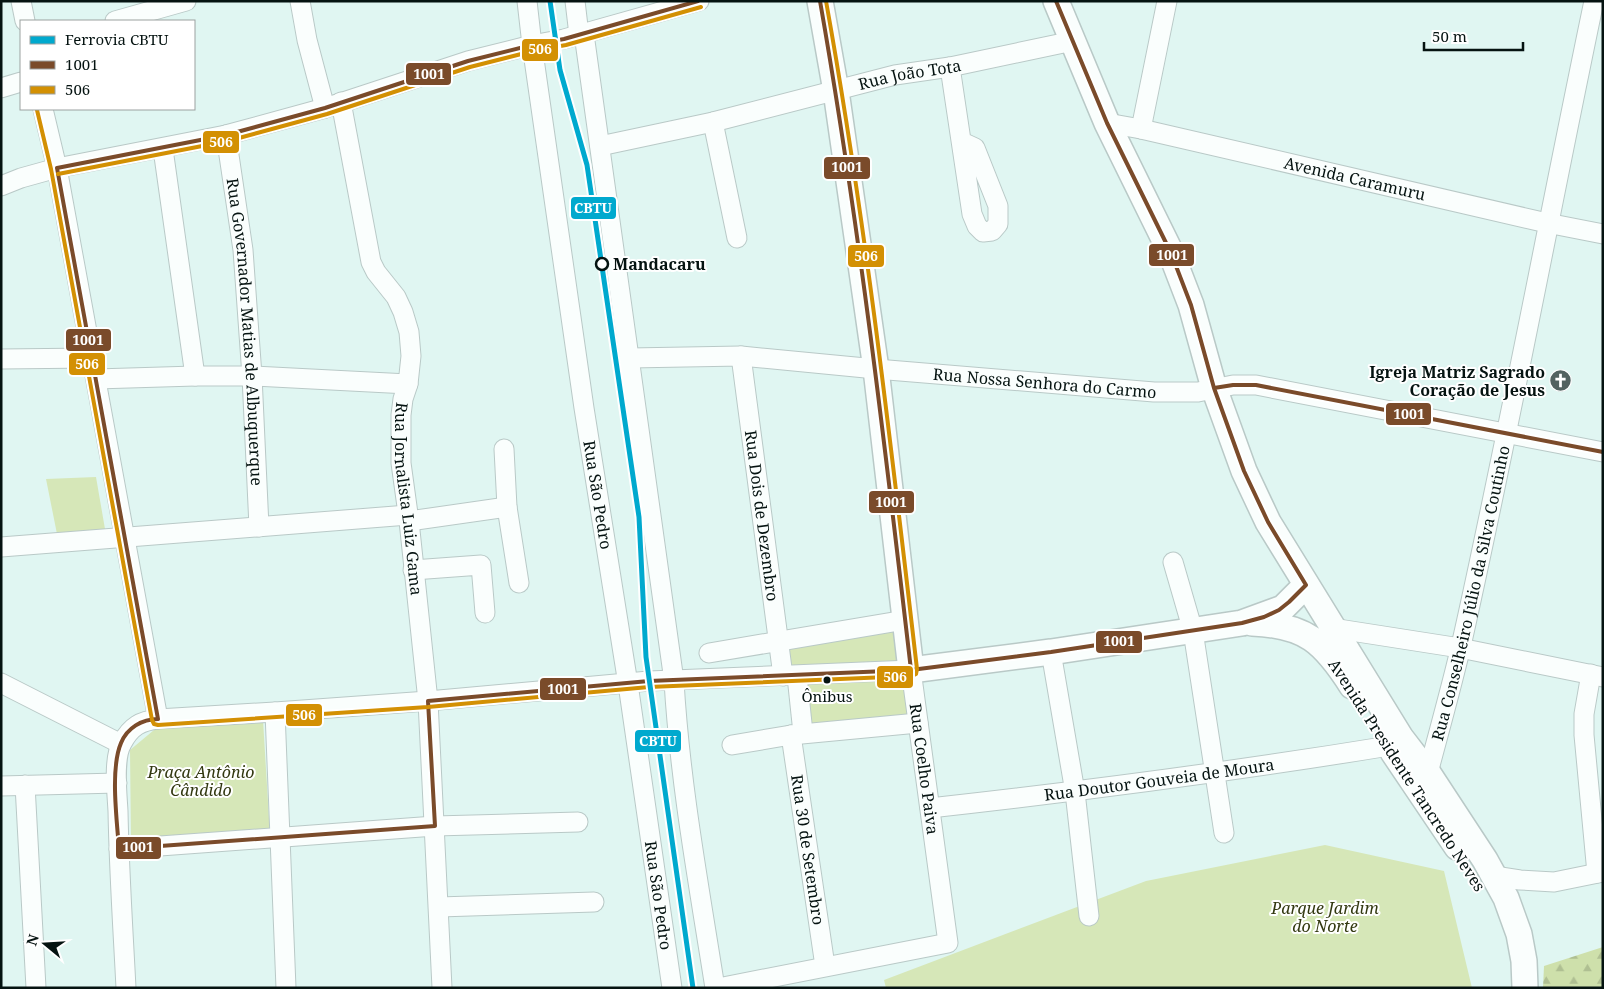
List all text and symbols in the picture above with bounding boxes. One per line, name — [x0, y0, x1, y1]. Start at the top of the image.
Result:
legend — [20, 20, 195, 110]
scale bar — [1424, 20, 1523, 52]
text: 50 m — [1432, 26, 1467, 46]
text: Ferrovia CBTU — [65, 29, 169, 49]
line badge: 506 — [521, 38, 559, 62]
text: 506 — [528, 39, 552, 58]
text: 1001 — [65, 54, 99, 74]
street label: Rua João Tota — [856, 54, 963, 95]
line badge: 1001 — [405, 62, 452, 86]
text: 1001 — [413, 64, 445, 83]
text: 506 — [65, 79, 90, 99]
line badge: 506 — [202, 130, 240, 154]
text: 506 — [209, 132, 233, 151]
street label: Avenida Caramuru — [1282, 151, 1428, 206]
line badge: 1001 — [823, 156, 871, 180]
text: 1001 — [831, 157, 863, 176]
street label: Rua Governador Matias de Albuquerque — [222, 177, 268, 486]
line badge: CBTU — [570, 196, 617, 220]
text: CBTU — [574, 198, 613, 217]
line badge: 1001 — [1148, 243, 1195, 267]
line badge: 506 — [847, 244, 885, 268]
text: 1001 — [1156, 245, 1188, 264]
text: 506 — [854, 246, 878, 265]
place label: Mandacaru — [613, 253, 706, 275]
marker: Mandacaru — [595, 257, 609, 271]
line badge: 1001 — [65, 328, 112, 352]
text: 1001 — [72, 330, 104, 349]
line badge: 506 — [68, 352, 106, 376]
text: 506 — [75, 354, 99, 373]
place label: Igreja Matriz Sagrado Coração de Jesus — [1369, 361, 1545, 401]
street label: Rua Nossa Senhora do Carmo — [932, 363, 1157, 403]
church icon: Igreja Matriz Sagrado Coração de Jesus — [1549, 369, 1573, 393]
street label: Rua Jornalista Luiz Gama — [390, 401, 428, 597]
line badge: 1001 — [1385, 402, 1432, 426]
text: 1001 — [1393, 404, 1425, 423]
street label: Rua Dois de Dezembro — [740, 429, 784, 603]
street label: Rua São Pedro — [578, 439, 617, 551]
street label: Rua Conselheiro Júlio da Silva Coutinho — [1426, 443, 1515, 743]
line badge: 1001 — [868, 490, 915, 514]
text: 1001 — [875, 492, 907, 511]
line badge: 1001 — [1095, 630, 1143, 654]
text: 1001 — [1103, 631, 1135, 650]
street label: Avenida Presidente Tancredo Neves — [1323, 654, 1491, 896]
line badge: 506 — [876, 665, 914, 689]
text: 506 — [883, 667, 907, 686]
marker: Ônibus — [822, 675, 832, 685]
line badge: 1001 — [539, 677, 587, 701]
text: 1001 — [547, 679, 579, 698]
place label: Ônibus — [801, 686, 853, 706]
street label: Rua Coelho Paiva — [905, 702, 944, 836]
line badge: 506 — [285, 703, 323, 727]
text: 506 — [292, 705, 316, 724]
line badge: CBTU — [634, 729, 682, 753]
text: CBTU — [639, 731, 678, 750]
street label: Rua Doutor Gouveia de Moura — [1043, 753, 1276, 806]
park label: Praça Antônio Cândido — [146, 761, 255, 801]
street label: Rua 30 de Setembro — [786, 773, 830, 926]
line badge: 1001 — [115, 836, 162, 860]
text: 1001 — [122, 837, 154, 856]
street label: Rua São Pedro — [640, 839, 677, 951]
park label: Parque Jardim do Norte — [1270, 897, 1379, 937]
north arrow — [20, 919, 70, 969]
text: N — [21, 932, 43, 948]

